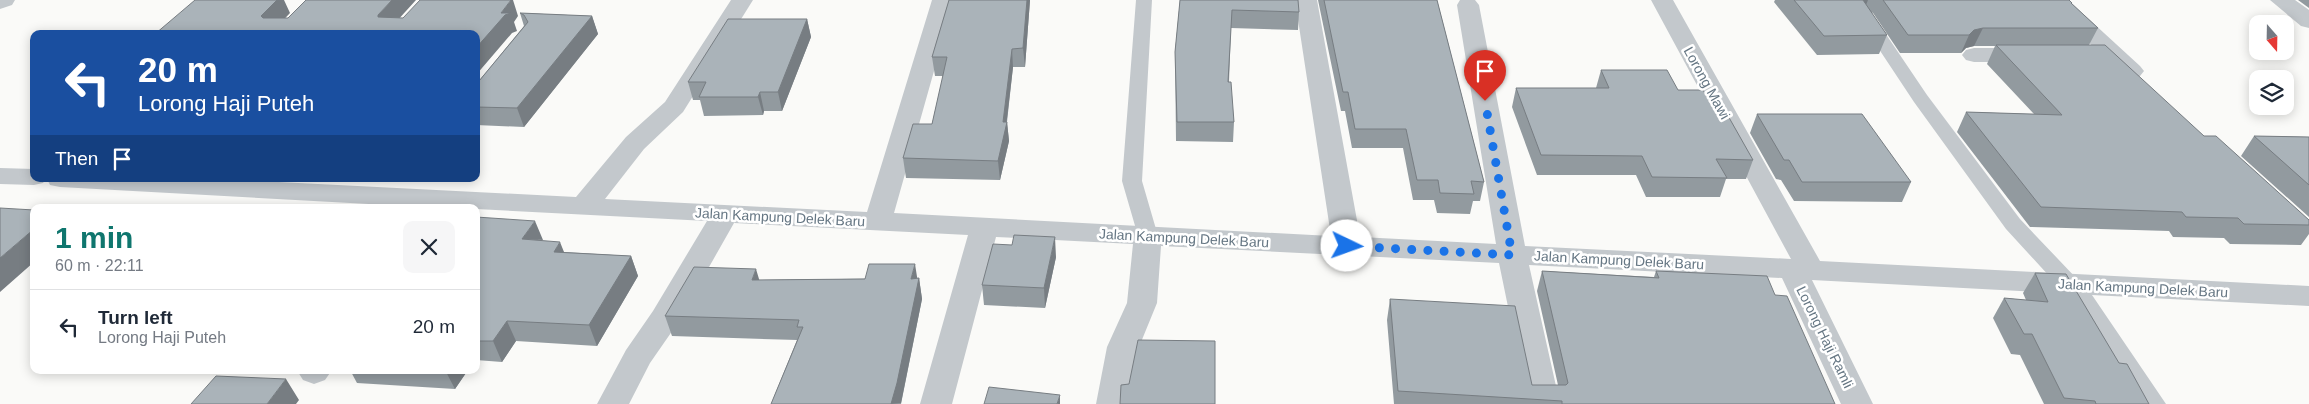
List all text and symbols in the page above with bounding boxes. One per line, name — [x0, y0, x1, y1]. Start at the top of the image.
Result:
north arrow — [2249, 15, 2294, 60]
map controls — [2249, 15, 2294, 115]
street label: Lorong Mawi — [1681, 44, 1733, 122]
icon: left — [55, 50, 120, 115]
text: 20 m — [138, 50, 218, 89]
pin — [1464, 50, 1506, 101]
icon: arrive — [1471, 57, 1499, 85]
button: layers — [2249, 70, 2294, 115]
text: Lorong Haji Puteh — [138, 91, 314, 116]
icon: arrive — [108, 145, 136, 173]
text: Then — [55, 148, 98, 169]
street label: Jalan Kampung Delek Baru — [694, 205, 866, 229]
position arrow — [1320, 219, 1372, 271]
text: 1 min — [55, 221, 133, 254]
button: close — [403, 221, 455, 273]
street label: Jalan Kampung Delek Baru — [1098, 226, 1270, 250]
street label: Jalan Kampung Delek Baru — [1533, 248, 1705, 272]
text: 60 m · 22:11 — [55, 257, 144, 274]
street label: Jalan Kampung Delek Baru — [2057, 276, 2229, 300]
street label: Lorong Haji Ramli — [1793, 283, 1857, 391]
text: Turn left — [98, 307, 173, 328]
icon: left — [55, 313, 83, 341]
text: 20 m — [413, 316, 455, 337]
text: Lorong Haji Puteh — [98, 329, 226, 346]

